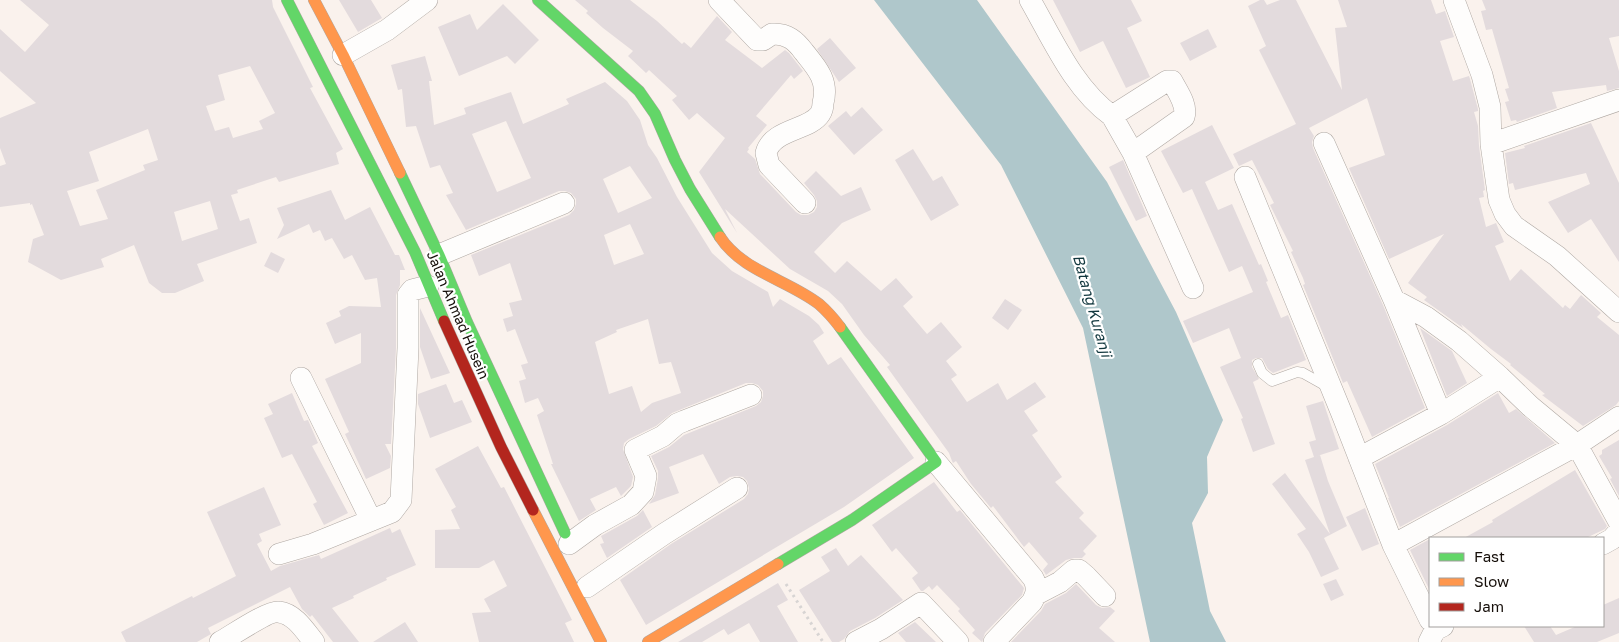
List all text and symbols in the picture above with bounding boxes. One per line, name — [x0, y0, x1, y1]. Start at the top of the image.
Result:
street label: Jalan Ahmad Husein — [424, 248, 493, 381]
water label: Batang Kuranji — [1069, 252, 1117, 361]
legend — [1429, 537, 1604, 627]
text: Fast — [1474, 547, 1505, 565]
text: Slow — [1474, 572, 1509, 590]
text: Jam — [1474, 597, 1504, 615]

